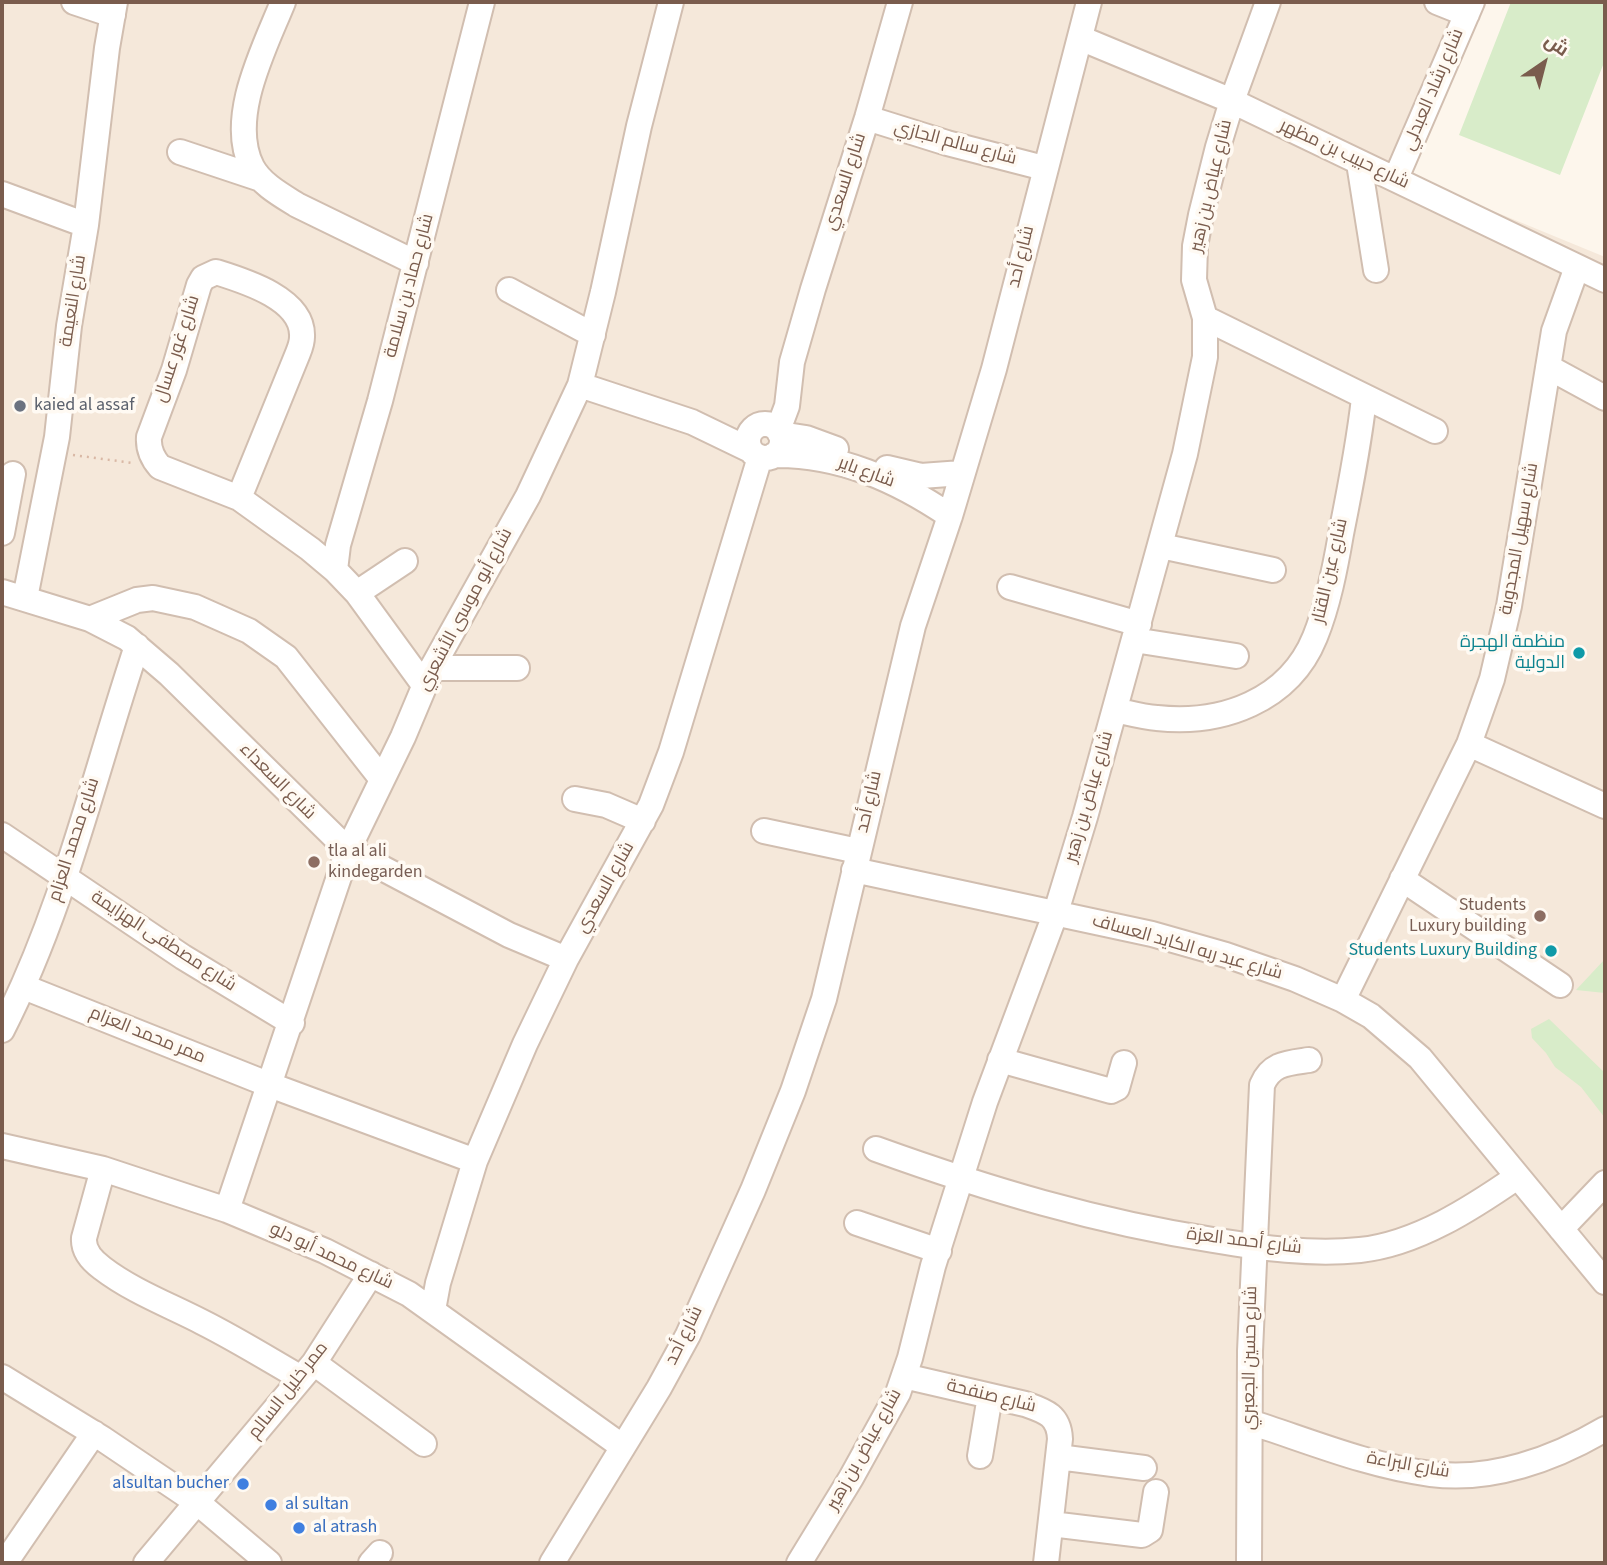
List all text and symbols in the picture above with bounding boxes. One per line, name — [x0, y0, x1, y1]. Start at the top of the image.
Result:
street label: شارع رشاد العبدلي — [1399, 26, 1469, 154]
text: ش — [1539, 27, 1574, 63]
north arrow — [1509, 28, 1579, 98]
street label: شارع حبيب بن مظهر — [1276, 115, 1412, 195]
street label: شارع سالم الجازي — [891, 117, 1019, 171]
street label: شارع عياض بن زهير — [1186, 118, 1238, 254]
street label: شارع السعدي — [820, 131, 872, 233]
street label: شارع حماد بن سلامة — [380, 212, 440, 360]
street label: شارع أحد — [1004, 224, 1040, 290]
street label: شارع النعيمة — [56, 253, 92, 349]
street label: شارع غور عسال — [151, 293, 205, 405]
place label: kaied al assaf — [34, 395, 134, 417]
marker: kaied al assaf — [12, 398, 28, 414]
street label: شارع باير — [835, 453, 897, 493]
street label: شارع سهيل المجدوبة — [1496, 461, 1544, 617]
street label: شارع عين القتار — [1308, 516, 1354, 626]
street label: شارع أبو موسى الأشعري — [414, 525, 518, 695]
place label: منظمة الهجرة الدولية — [1460, 632, 1565, 674]
marker: منظمة الهجرة الدولية — [1571, 645, 1587, 661]
street label: شارع عياض بن زهير — [1061, 729, 1119, 865]
street label: شارع السعداء — [234, 739, 320, 825]
street label: شارع أحد — [852, 769, 888, 835]
street label: شارع محمد العزام — [45, 775, 105, 905]
street label: شارع السعدي — [572, 839, 640, 937]
place label: tla al ali kindegarden — [328, 841, 423, 884]
marker: tla al ali kindegarden — [306, 854, 322, 870]
street label: شارع مصطفى الهزايمة — [86, 887, 240, 997]
place label: Students Luxury building — [1409, 895, 1526, 937]
marker: Students Luxury building — [1532, 908, 1548, 924]
street label: شارع عبد ربه الكايد العساف — [1089, 910, 1285, 986]
place label: Students Luxury Building — [1349, 940, 1537, 962]
marker: Students Luxury Building — [1543, 943, 1559, 959]
street label: ممر محمد العزام — [86, 1003, 208, 1069]
street label: شارع محمد أبو دلو — [266, 1219, 396, 1295]
street label: شارع أحمد العزة — [1185, 1224, 1303, 1260]
street label: شارع حسين الجعبري — [1239, 1286, 1263, 1430]
street label: شارع أحد — [662, 1303, 708, 1369]
street label: ممر خليل السالم — [244, 1338, 334, 1444]
street label: شارع صنفحة — [944, 1375, 1038, 1419]
street label: شارع عياض بن زهير — [823, 1386, 907, 1514]
street label: شارع البراءة — [1365, 1448, 1451, 1484]
place label: alsultan bucher — [112, 1473, 229, 1495]
marker: alsultan bucher — [235, 1476, 251, 1492]
place label: al sultan — [285, 1494, 349, 1516]
marker: al sultan — [263, 1497, 279, 1513]
place label: al atrash — [313, 1517, 377, 1539]
marker: al atrash — [291, 1520, 307, 1536]

